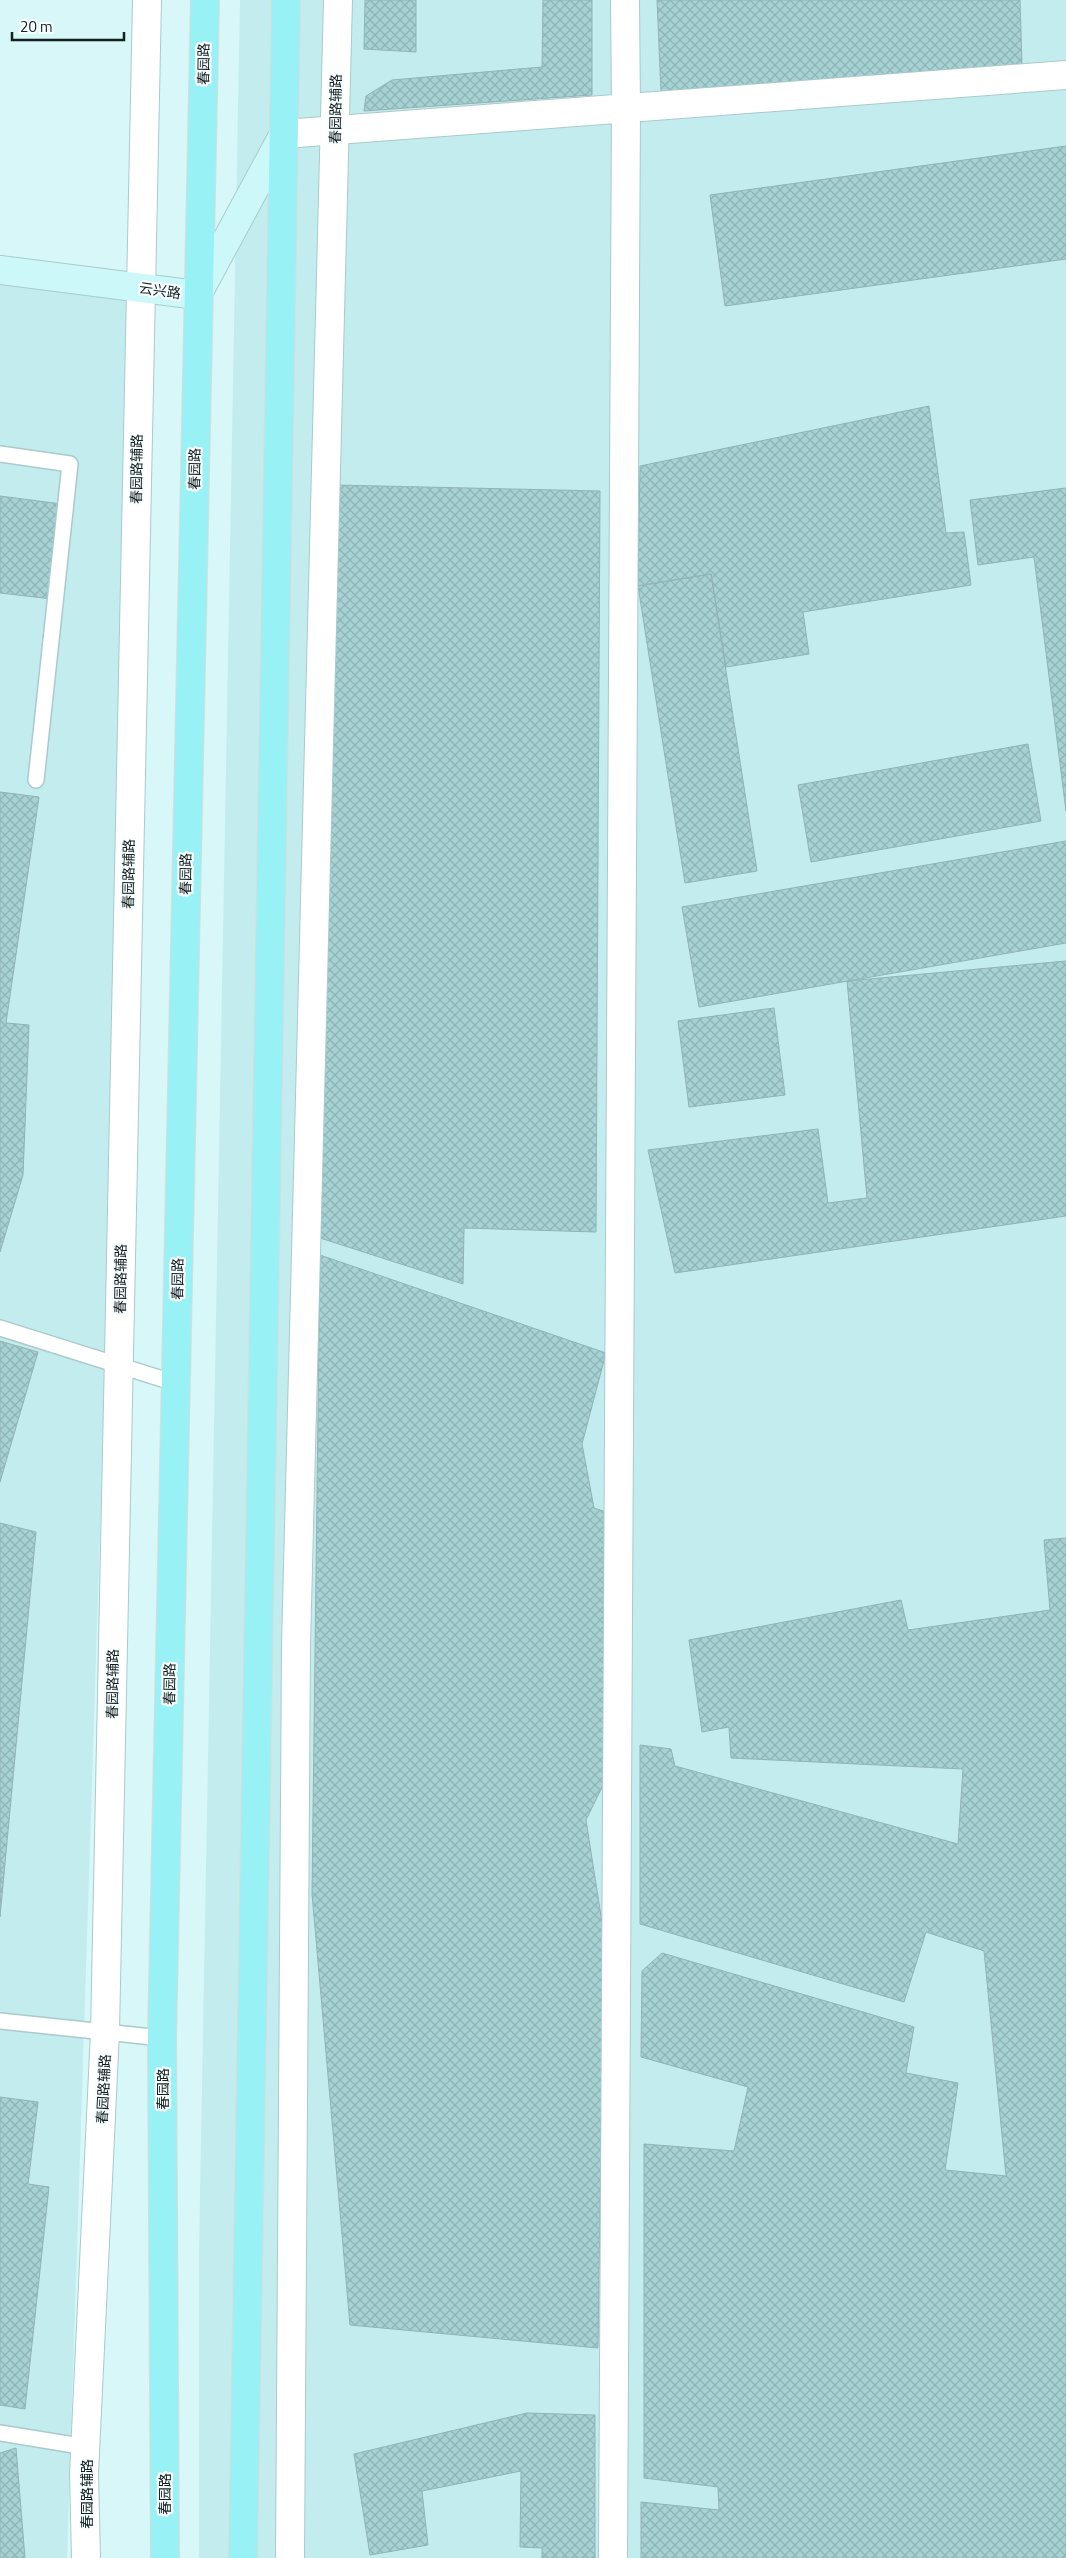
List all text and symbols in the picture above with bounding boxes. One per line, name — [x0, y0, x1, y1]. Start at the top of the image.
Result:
scale bar — [12, 10, 125, 42]
text: 20 m — [20, 15, 53, 38]
street label: 春园路 — [192, 43, 214, 85]
street label: 春园路辅路 — [324, 74, 346, 144]
street label: 云兴路 — [138, 277, 182, 303]
street label: 春园路辅路 — [125, 434, 147, 504]
street label: 春园路 — [183, 448, 205, 490]
street label: 春园路辅路 — [117, 839, 139, 909]
street label: 春园路 — [174, 853, 196, 895]
street label: 春园路辅路 — [109, 1244, 131, 1314]
street label: 春园路 — [166, 1258, 188, 1300]
street label: 春园路辅路 — [101, 1649, 123, 1719]
street label: 春园路 — [158, 1663, 180, 1705]
street label: 春园路辅路 — [91, 2053, 115, 2125]
street label: 春园路 — [152, 2068, 173, 2110]
street label: 春园路辅路 — [76, 2459, 97, 2529]
street label: 春园路 — [154, 2473, 175, 2515]

